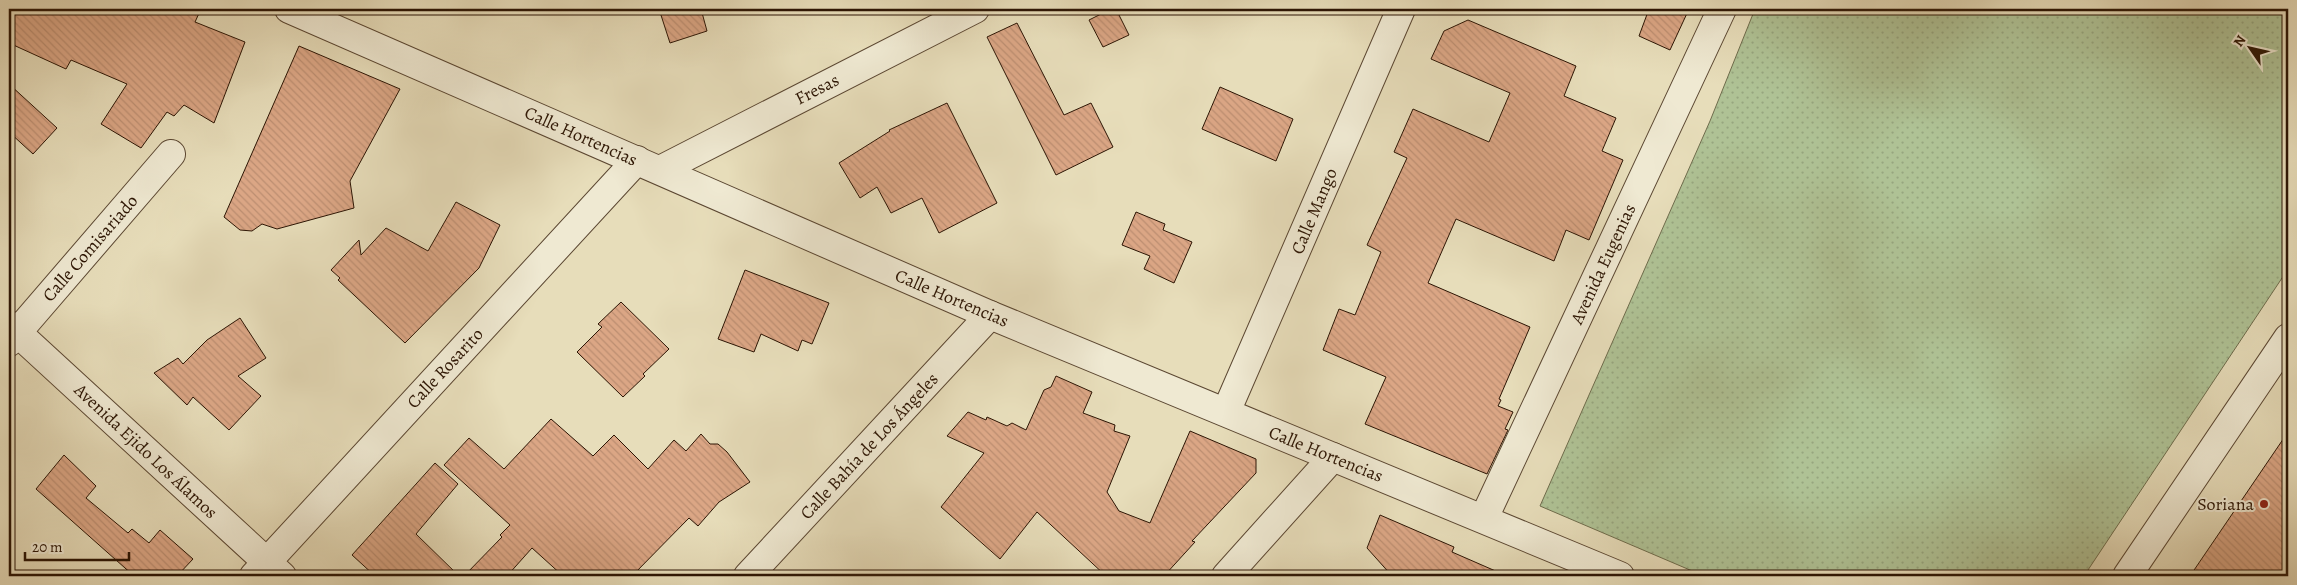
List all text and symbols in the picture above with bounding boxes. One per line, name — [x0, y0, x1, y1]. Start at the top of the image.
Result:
north arrow — [2224, 22, 2274, 72]
text: N — [2229, 31, 2250, 51]
street label: Fresas — [791, 68, 843, 110]
street label: Calle Hortencias — [521, 100, 641, 172]
street label: Calle Mango — [1285, 164, 1343, 258]
street label: Calle Comisariado — [37, 189, 143, 307]
street label: Avenida Eugenias — [1564, 200, 1641, 329]
street label: Calle Hortencias — [891, 263, 1013, 333]
street label: Calle Rosarito — [401, 322, 489, 413]
street label: Calle Bahía de Los Ángeles — [794, 367, 944, 525]
street label: Avenida Ejido Los Álamos — [68, 377, 223, 524]
street label: Calle Hortencias — [1265, 420, 1387, 488]
place label: Soriana — [2197, 492, 2255, 516]
marker: Soriana — [2258, 498, 2270, 510]
scale bar — [25, 530, 129, 562]
text: 20 m — [32, 537, 63, 557]

